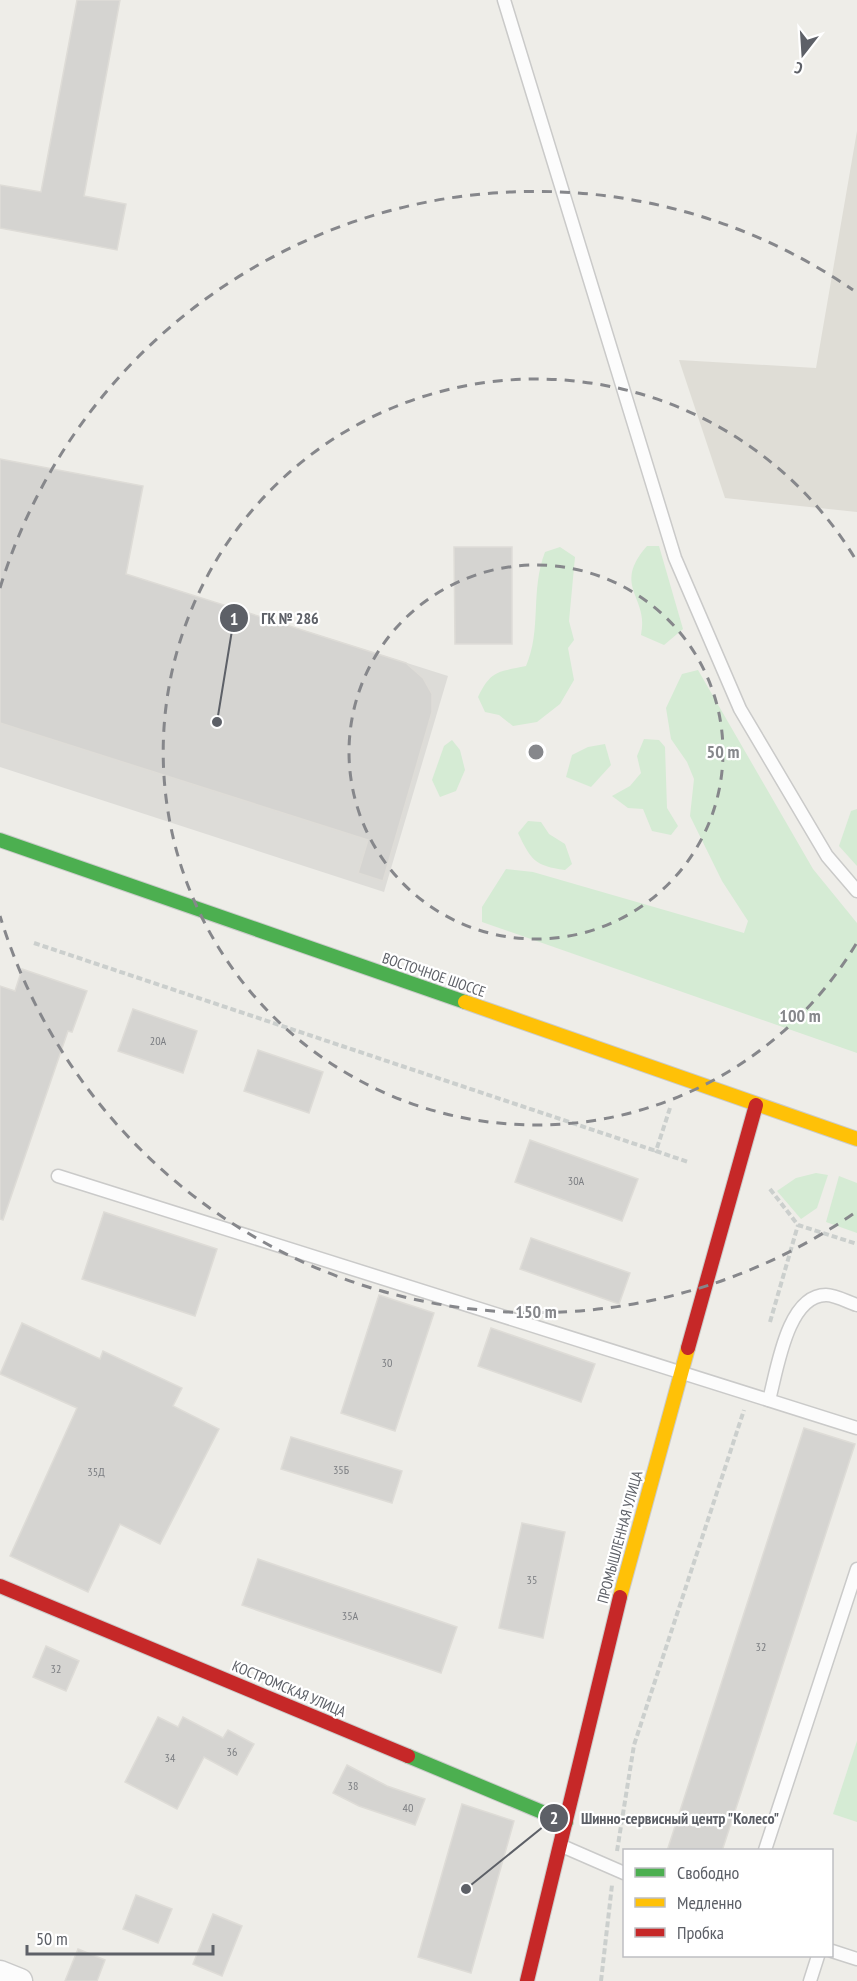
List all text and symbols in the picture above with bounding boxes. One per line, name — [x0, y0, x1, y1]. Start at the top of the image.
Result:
north arrow — [773, 24, 833, 84]
text: С — [792, 58, 805, 79]
callout: ГК № 286 — [219, 601, 331, 635]
text: 1 — [230, 607, 238, 630]
text: ГК № 286 — [261, 608, 319, 628]
text: 50 m — [707, 740, 739, 763]
centre of rings — [526, 742, 546, 762]
street label: ВОСТОЧНОЕ ШОССЕ — [380, 948, 488, 1001]
text: 100 m — [779, 1004, 821, 1027]
house number: 20А — [150, 1033, 167, 1048]
house number: 30А — [568, 1173, 585, 1188]
text: 150 m — [515, 1300, 557, 1323]
house number: 30 — [382, 1355, 392, 1370]
house number: 35Б — [333, 1462, 349, 1477]
house number: 35Д — [87, 1464, 105, 1479]
street label: ПРОМЫШЛЕННАЯ УЛИЦА — [593, 1468, 647, 1605]
house number: 35 — [527, 1572, 537, 1587]
house number: 35А — [342, 1608, 359, 1623]
house number: 32 — [756, 1639, 766, 1654]
street label: КОСТРОМСКАЯ УЛИЦА — [229, 1656, 350, 1721]
house number: 32 — [51, 1661, 61, 1676]
house number: 36 — [227, 1744, 237, 1759]
house number: 34 — [165, 1750, 176, 1765]
house number: 38 — [348, 1778, 358, 1793]
house number: 40 — [403, 1800, 413, 1815]
callout: Шинно-сервисный центр "Колесо" — [539, 1801, 792, 1835]
text: 2 — [550, 1806, 558, 1829]
text: Шинно-сервисный центр "Колесо" — [581, 1808, 779, 1828]
legend — [623, 1849, 833, 1957]
text: Свободно — [677, 1861, 740, 1884]
text: Медленно — [677, 1891, 742, 1914]
scale bar — [27, 1918, 213, 1956]
text: Пробка — [677, 1921, 724, 1944]
text: 50 m — [36, 1927, 68, 1950]

